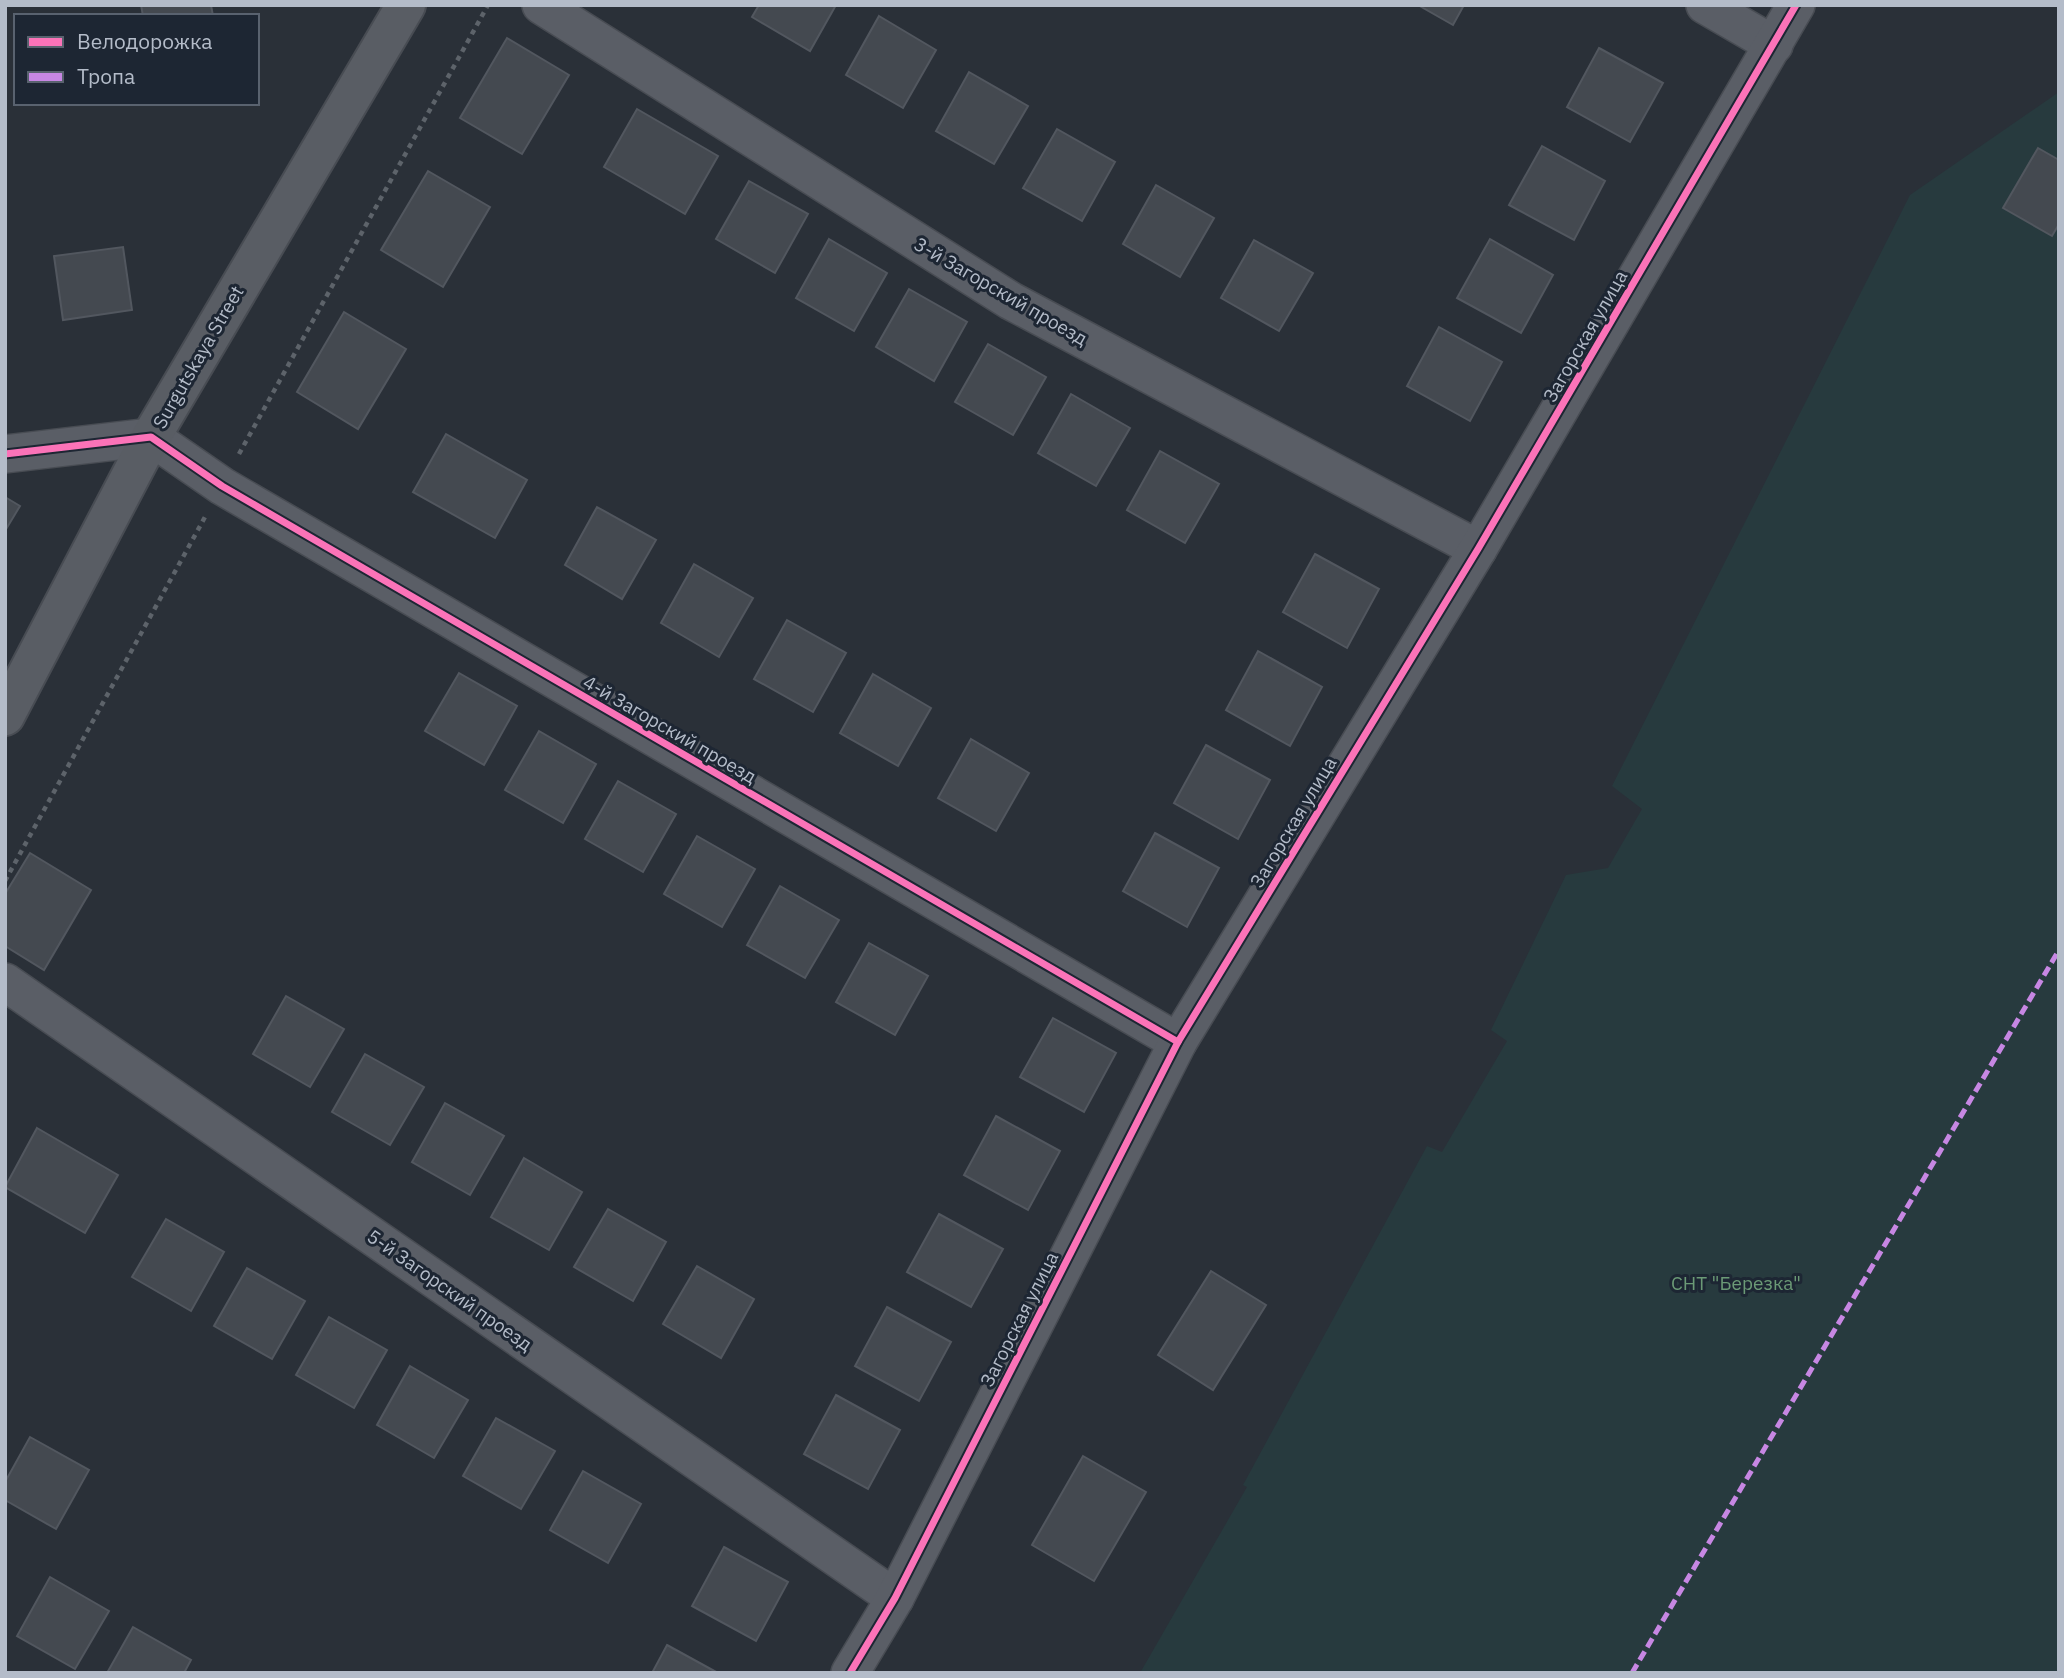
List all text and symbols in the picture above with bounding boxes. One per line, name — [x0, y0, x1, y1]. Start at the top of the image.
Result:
legend — [14, 14, 259, 105]
text: Велодорожка — [77, 27, 212, 55]
text: Тропа — [77, 62, 135, 90]
street label: 3-й Загорский проезд — [910, 232, 1092, 350]
street label: Загорская улица — [1538, 266, 1632, 406]
street label: Surgutskaya Street — [147, 281, 249, 433]
street label: 4-й Загорский проезд — [579, 670, 761, 788]
street label: Загорская улица — [1245, 752, 1341, 892]
street label: 5-й Загорский проезд — [363, 1224, 537, 1356]
street label: Загорская улица — [975, 1248, 1063, 1390]
park label: СНТ "Березка" — [1671, 1271, 1801, 1295]

